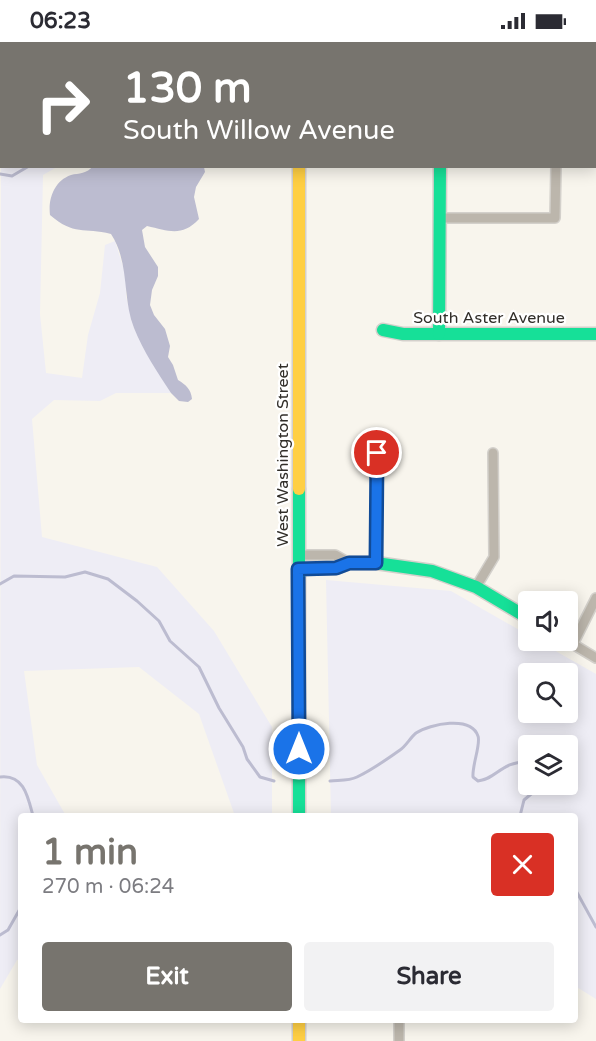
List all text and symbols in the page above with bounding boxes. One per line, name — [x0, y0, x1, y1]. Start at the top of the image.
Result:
text: 06:23 — [30, 8, 91, 34]
text: 130 m — [123, 63, 252, 114]
icon: right — [24, 66, 102, 144]
text: South Willow Avenue — [123, 114, 395, 147]
street label: South Aster Avenue — [413, 308, 565, 328]
street label: West Washington Street — [273, 363, 293, 547]
pin — [351, 427, 402, 478]
icon: arrive — [360, 436, 393, 469]
map controls — [518, 591, 578, 795]
button: sound — [518, 591, 578, 651]
button: search — [518, 663, 578, 723]
position arrow — [267, 717, 331, 781]
button: layers — [518, 735, 578, 795]
text: 1 min — [42, 831, 138, 874]
button: close — [491, 833, 554, 896]
text: 270 m · 06:24 — [42, 875, 174, 899]
button: Exit — [42, 942, 292, 1011]
button: Share — [304, 942, 554, 1011]

